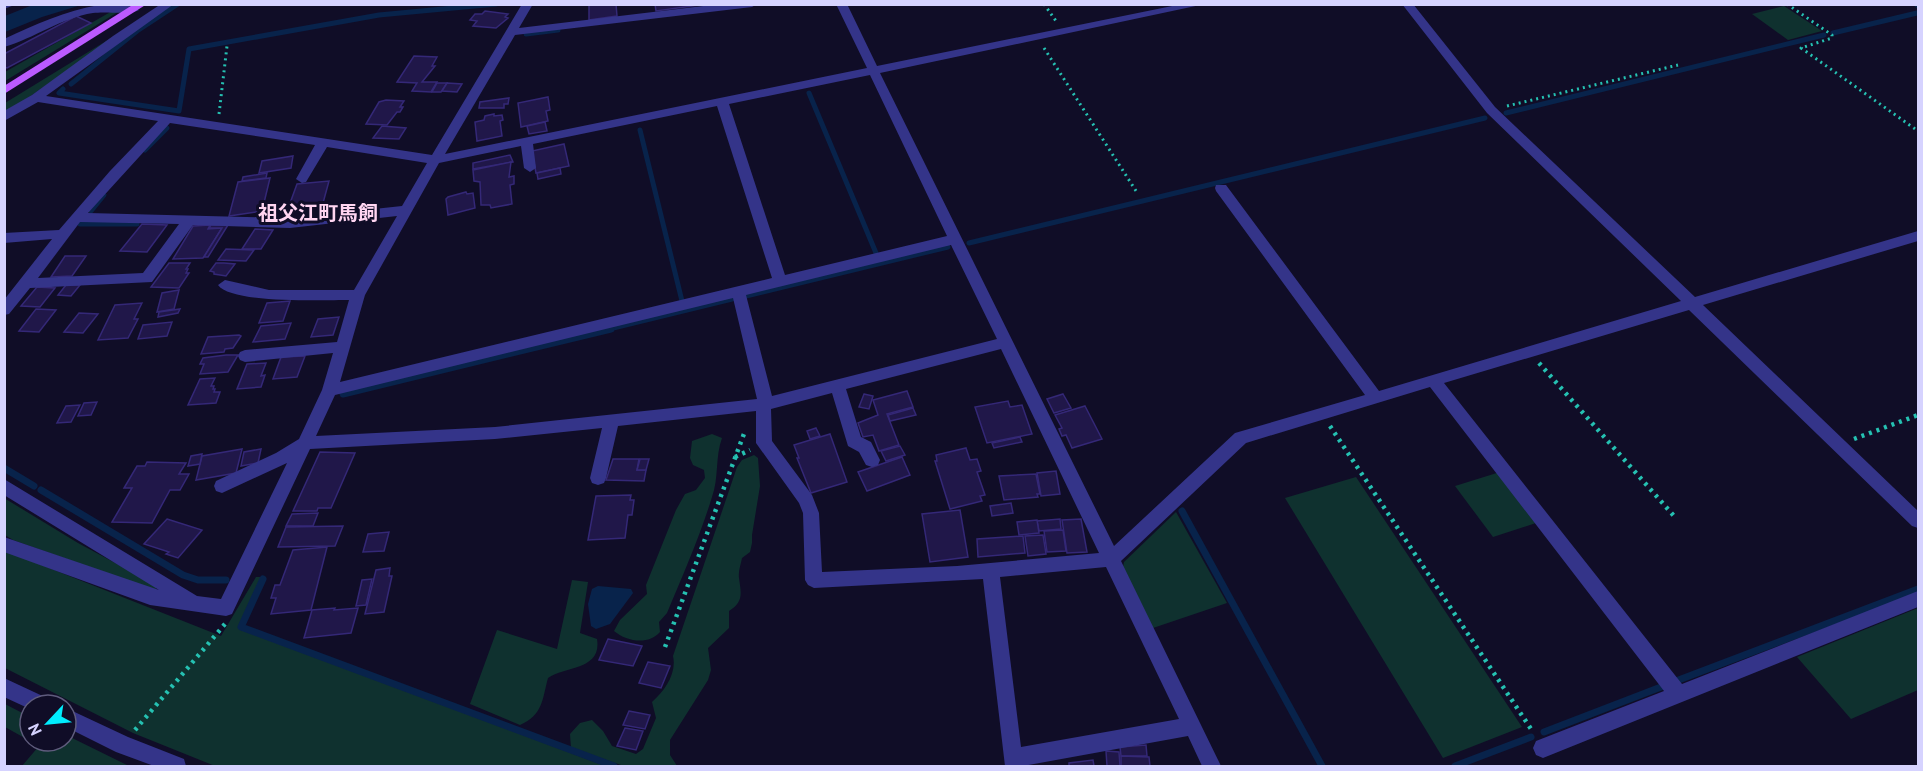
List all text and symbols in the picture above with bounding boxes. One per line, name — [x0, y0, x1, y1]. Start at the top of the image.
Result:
district label: 祖父江町馬飼 — [258, 200, 378, 226]
north arrow — [18, 693, 78, 753]
text: N — [23, 720, 46, 739]

